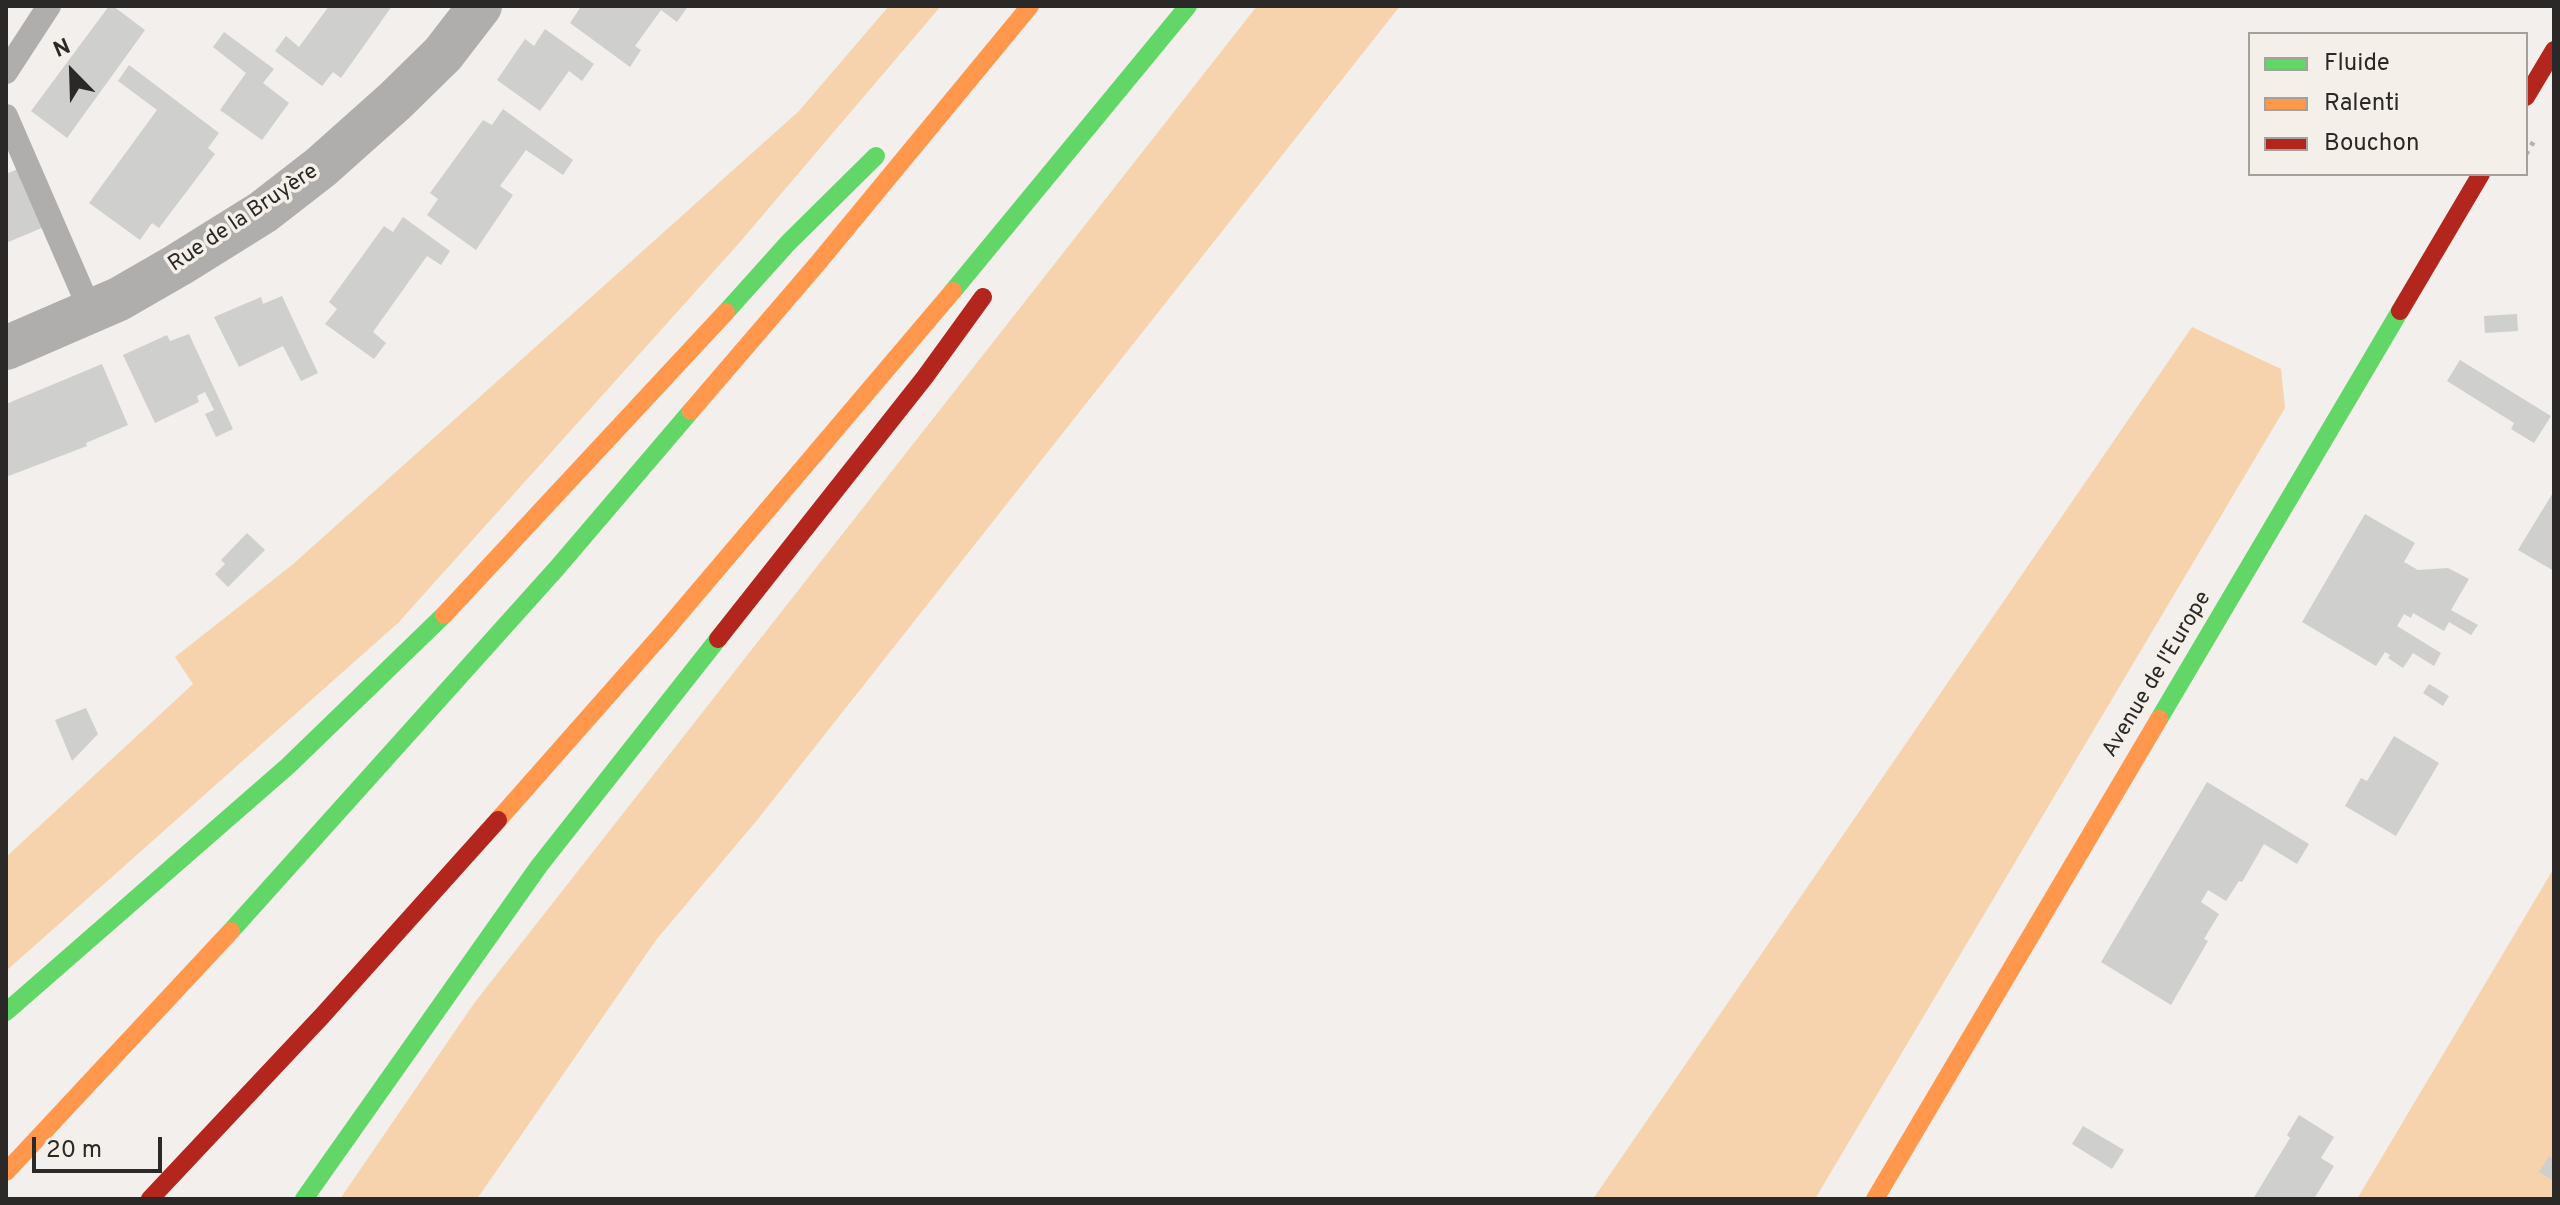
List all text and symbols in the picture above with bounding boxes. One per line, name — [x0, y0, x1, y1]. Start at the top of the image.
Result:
north arrow — [32, 32, 112, 112]
legend — [2248, 32, 2528, 176]
text: N — [50, 34, 75, 65]
text: Fluide — [2324, 49, 2390, 79]
text: Ralenti — [2324, 89, 2400, 119]
text: Bouchon — [2324, 129, 2419, 159]
street label: Rue de la Bruyère — [164, 159, 324, 279]
street label: Avenue de l'Europe — [2098, 587, 2218, 763]
scale bar — [36, 1121, 166, 1171]
text: 20 m — [46, 1136, 102, 1166]

